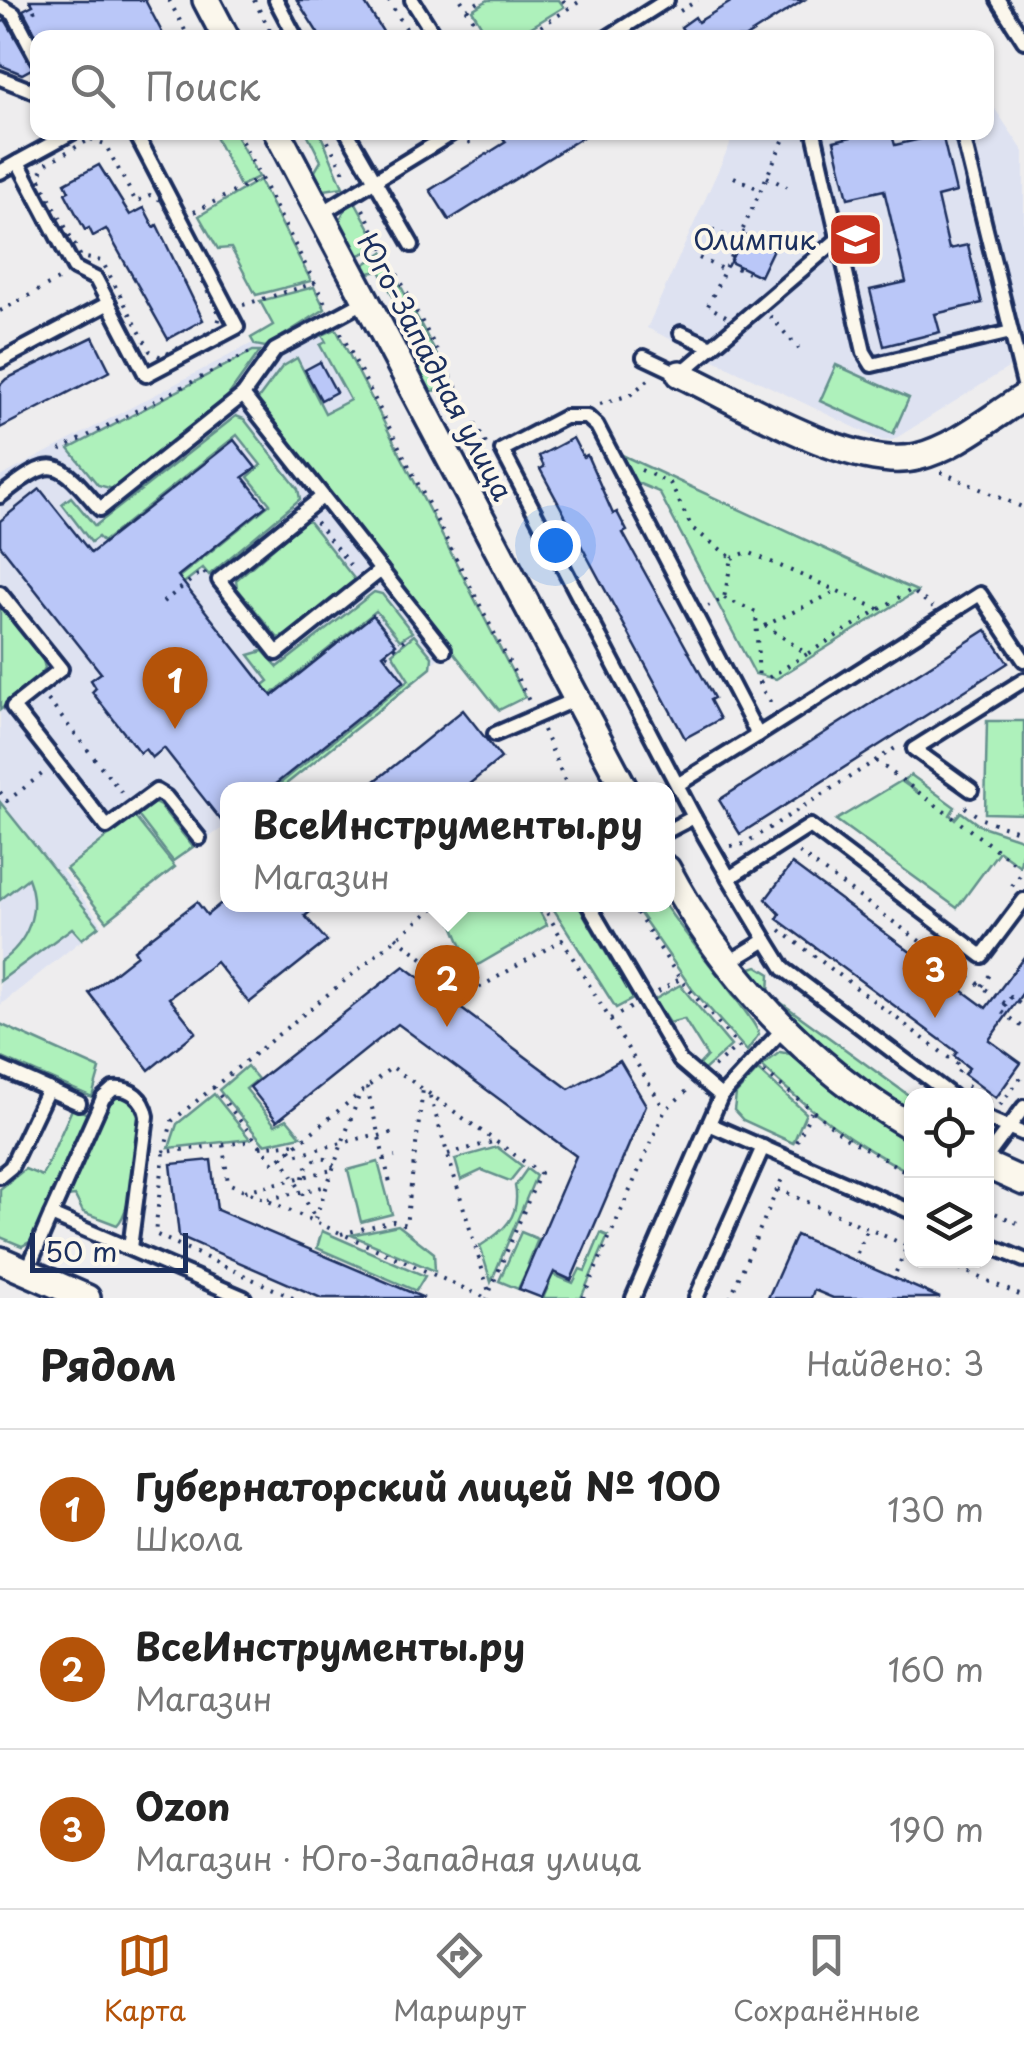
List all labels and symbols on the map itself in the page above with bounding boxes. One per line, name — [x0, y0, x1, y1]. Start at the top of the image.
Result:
school or university icon: Олимпик — [825, 210, 885, 270]
place label: Олимпик — [693, 217, 816, 260]
street label: Юго-Западная улица — [347, 225, 525, 508]
your location — [530, 520, 581, 571]
pin: 1 — [142, 646, 208, 729]
pin: 3 — [902, 936, 968, 1018]
pin: 2 — [414, 944, 480, 1027]
scale bar — [30, 1228, 188, 1272]

